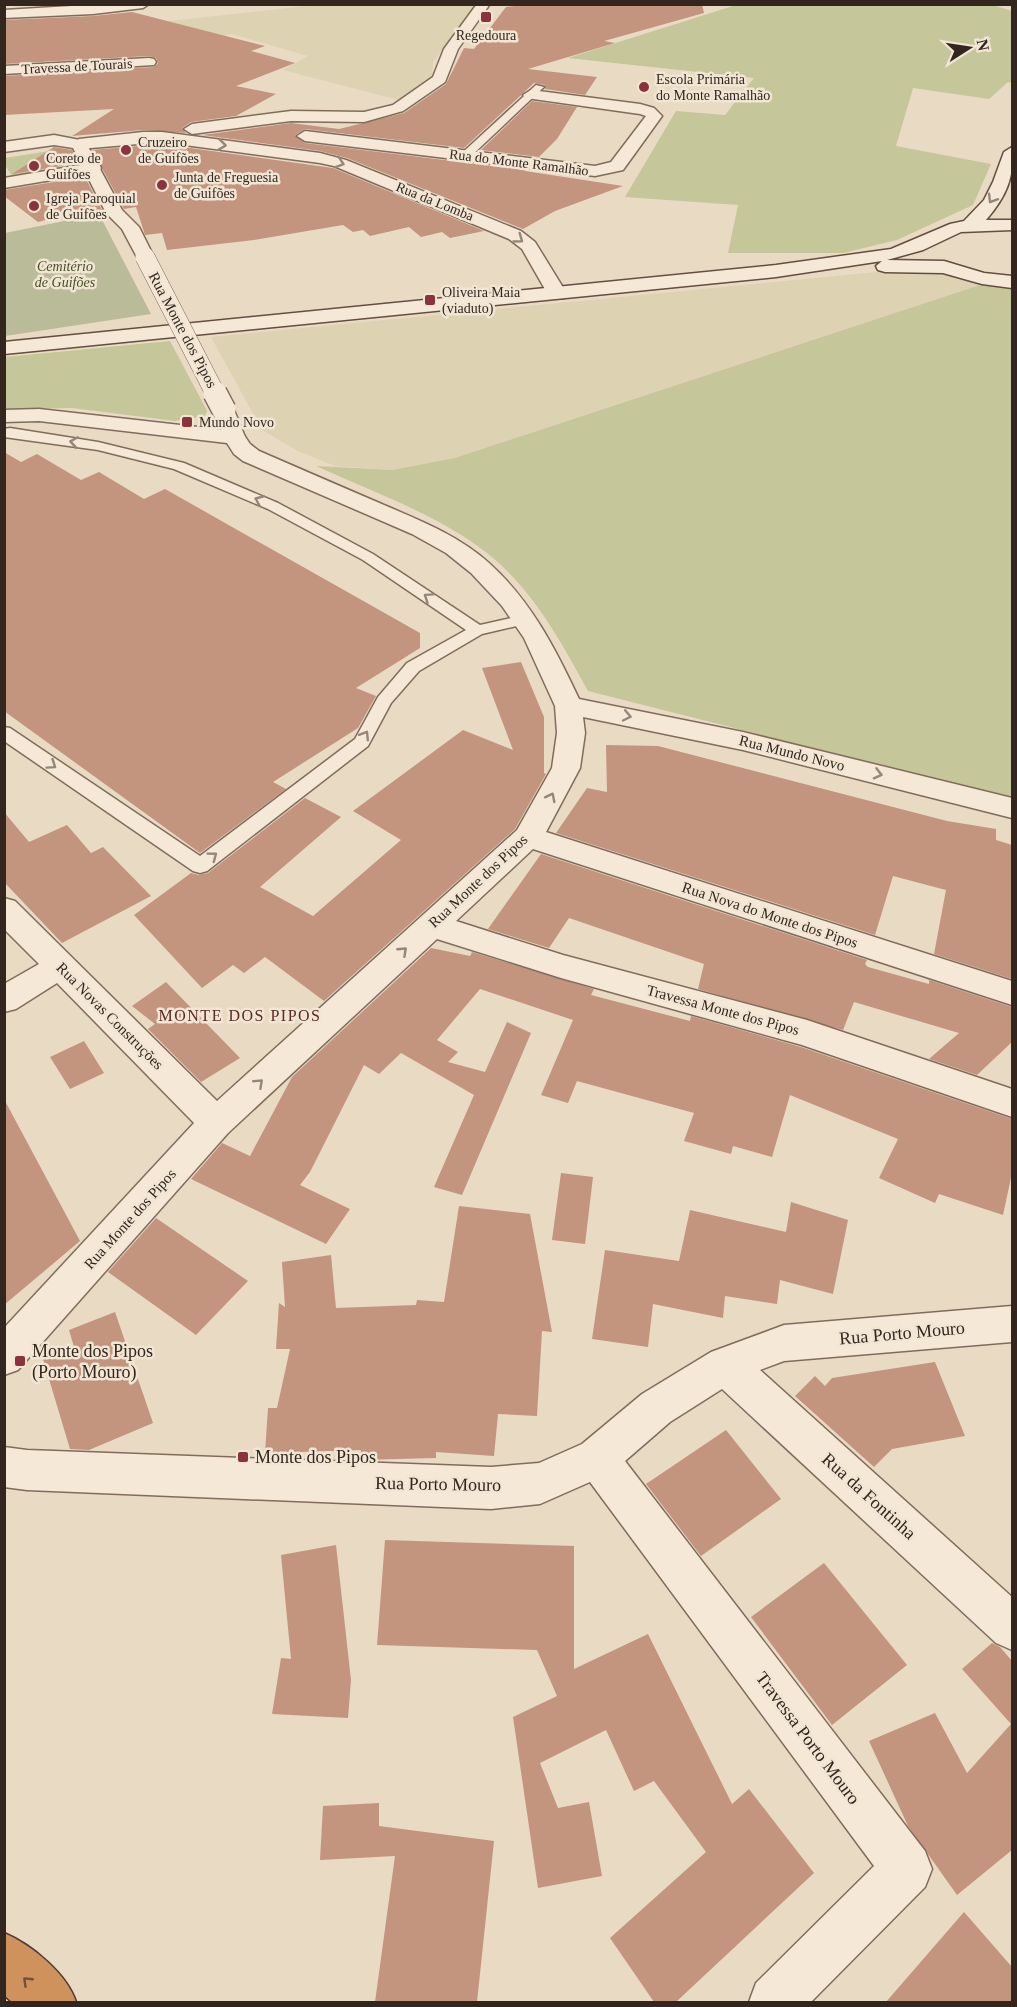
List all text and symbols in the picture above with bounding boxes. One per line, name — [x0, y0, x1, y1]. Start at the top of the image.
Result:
marker: Regedoura — [479, 10, 493, 24]
north arrow — [939, 18, 999, 78]
place label: Regedoura — [456, 28, 517, 43]
text: N — [974, 38, 993, 53]
street label: Travessa de Tourais — [21, 56, 133, 77]
place label: Escola Primária do Monte Ramalhão — [656, 72, 770, 103]
marker: Escola Primária do Monte Ramalhão — [637, 80, 651, 94]
place label: Cruzeiro de Guifões — [138, 135, 199, 166]
one-way arrow — [218, 138, 227, 151]
marker: Cruzeiro de Guifões — [119, 143, 133, 157]
street label: Rua do Monte Ramalhão — [448, 146, 590, 178]
place label: Coreto de Guifões — [46, 151, 101, 182]
one-way arrow — [334, 156, 345, 169]
marker: Coreto de Guifões — [27, 159, 41, 173]
place label: Junta de Freguesia de Guifões — [174, 170, 279, 201]
marker: Junta de Freguesia de Guifões — [155, 178, 169, 192]
street label: Rua da Lomba — [394, 179, 477, 224]
place label: Igreja Paroquial de Guifões — [46, 191, 136, 222]
one-way arrow — [988, 193, 1000, 203]
marker: Igreja Paroquial de Guifões — [27, 199, 41, 213]
one-way arrow — [513, 232, 524, 243]
park label: Cemitério de Guifões — [35, 259, 96, 290]
street label: Rua Monte dos Pipos — [146, 269, 220, 391]
place label: Oliveira Maia (viaduto) — [442, 285, 521, 317]
marker: Oliveira Maia (viaduto) — [423, 293, 437, 307]
marker: Mundo Novo — [180, 415, 194, 429]
place label: Mundo Novo — [199, 415, 274, 430]
one-way arrow — [69, 436, 79, 448]
one-way arrow — [255, 495, 266, 507]
one-way arrow — [424, 593, 435, 604]
one-way arrow — [621, 709, 631, 722]
one-way arrow — [358, 731, 370, 741]
street label: Rua Mundo Novo — [738, 732, 846, 774]
one-way arrow — [46, 758, 57, 769]
one-way arrow — [873, 767, 883, 780]
one-way arrow — [544, 792, 556, 803]
street label: Rua Monte dos Pipos — [425, 831, 531, 931]
one-way arrow — [206, 852, 217, 863]
street label: Rua Nova do Monte dos Pipos — [680, 879, 860, 951]
one-way arrow — [396, 947, 406, 958]
street label: Rua Novas Construções — [53, 959, 167, 1073]
street label: Travessa Monte dos Pipos — [645, 982, 801, 1038]
district label: MONTE DOS PIPOS — [159, 1007, 321, 1024]
one-way arrow — [252, 1080, 263, 1091]
street label: Rua Monte dos Pipos — [81, 1166, 179, 1272]
street label: Rua Porto Mouro — [838, 1318, 966, 1348]
place label: Monte dos Pipos (Porto Mouro) — [32, 1341, 153, 1383]
marker: Monte dos Pipos (Porto Mouro) — [13, 1354, 27, 1368]
place label: Monte dos Pipos — [255, 1447, 376, 1467]
street label: Rua da Fontinha — [818, 1449, 920, 1543]
marker: Monte dos Pipos — [236, 1450, 250, 1464]
street label: Rua Porto Mouro — [375, 1473, 501, 1495]
street label: Travessa Porto Mouro — [752, 1668, 864, 1808]
one-way arrow — [24, 1977, 35, 1988]

